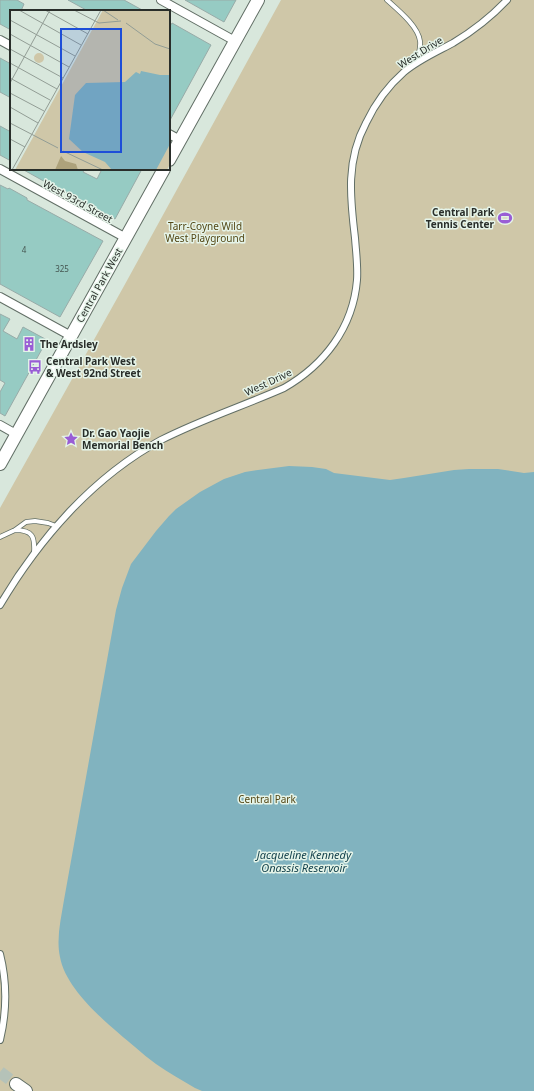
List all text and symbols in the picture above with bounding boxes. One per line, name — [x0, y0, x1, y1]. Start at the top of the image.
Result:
inset map — [10, 10, 170, 170]
street label: West Drive — [395, 33, 445, 71]
street label: West 93rd Street — [41, 176, 116, 226]
place label: Central Park Tennis Center — [426, 205, 495, 231]
sports icon: Central Park Tennis Center — [497, 210, 513, 226]
park label: Tarr-Coyne Wild West Playground — [165, 219, 245, 245]
house number: 4 — [22, 244, 27, 255]
street label: Central Park West — [73, 245, 126, 325]
house number: 325 — [55, 263, 69, 274]
building icon: The Ardsley — [21, 336, 37, 352]
place label: The Ardsley — [40, 337, 98, 351]
place label: Central Park West & West 92nd Street — [46, 354, 141, 380]
bus stop icon: Central Park West & West 92nd Street — [27, 359, 43, 375]
street label: West Drive — [242, 365, 294, 399]
place label: Dr. Gao Yaojie Memorial Bench — [82, 426, 163, 452]
place icon: Dr. Gao Yaojie Memorial Bench — [63, 431, 79, 447]
park label: Central Park — [238, 792, 296, 806]
water label: Jacqueline Kennedy Onassis Reservoir — [255, 847, 352, 875]

